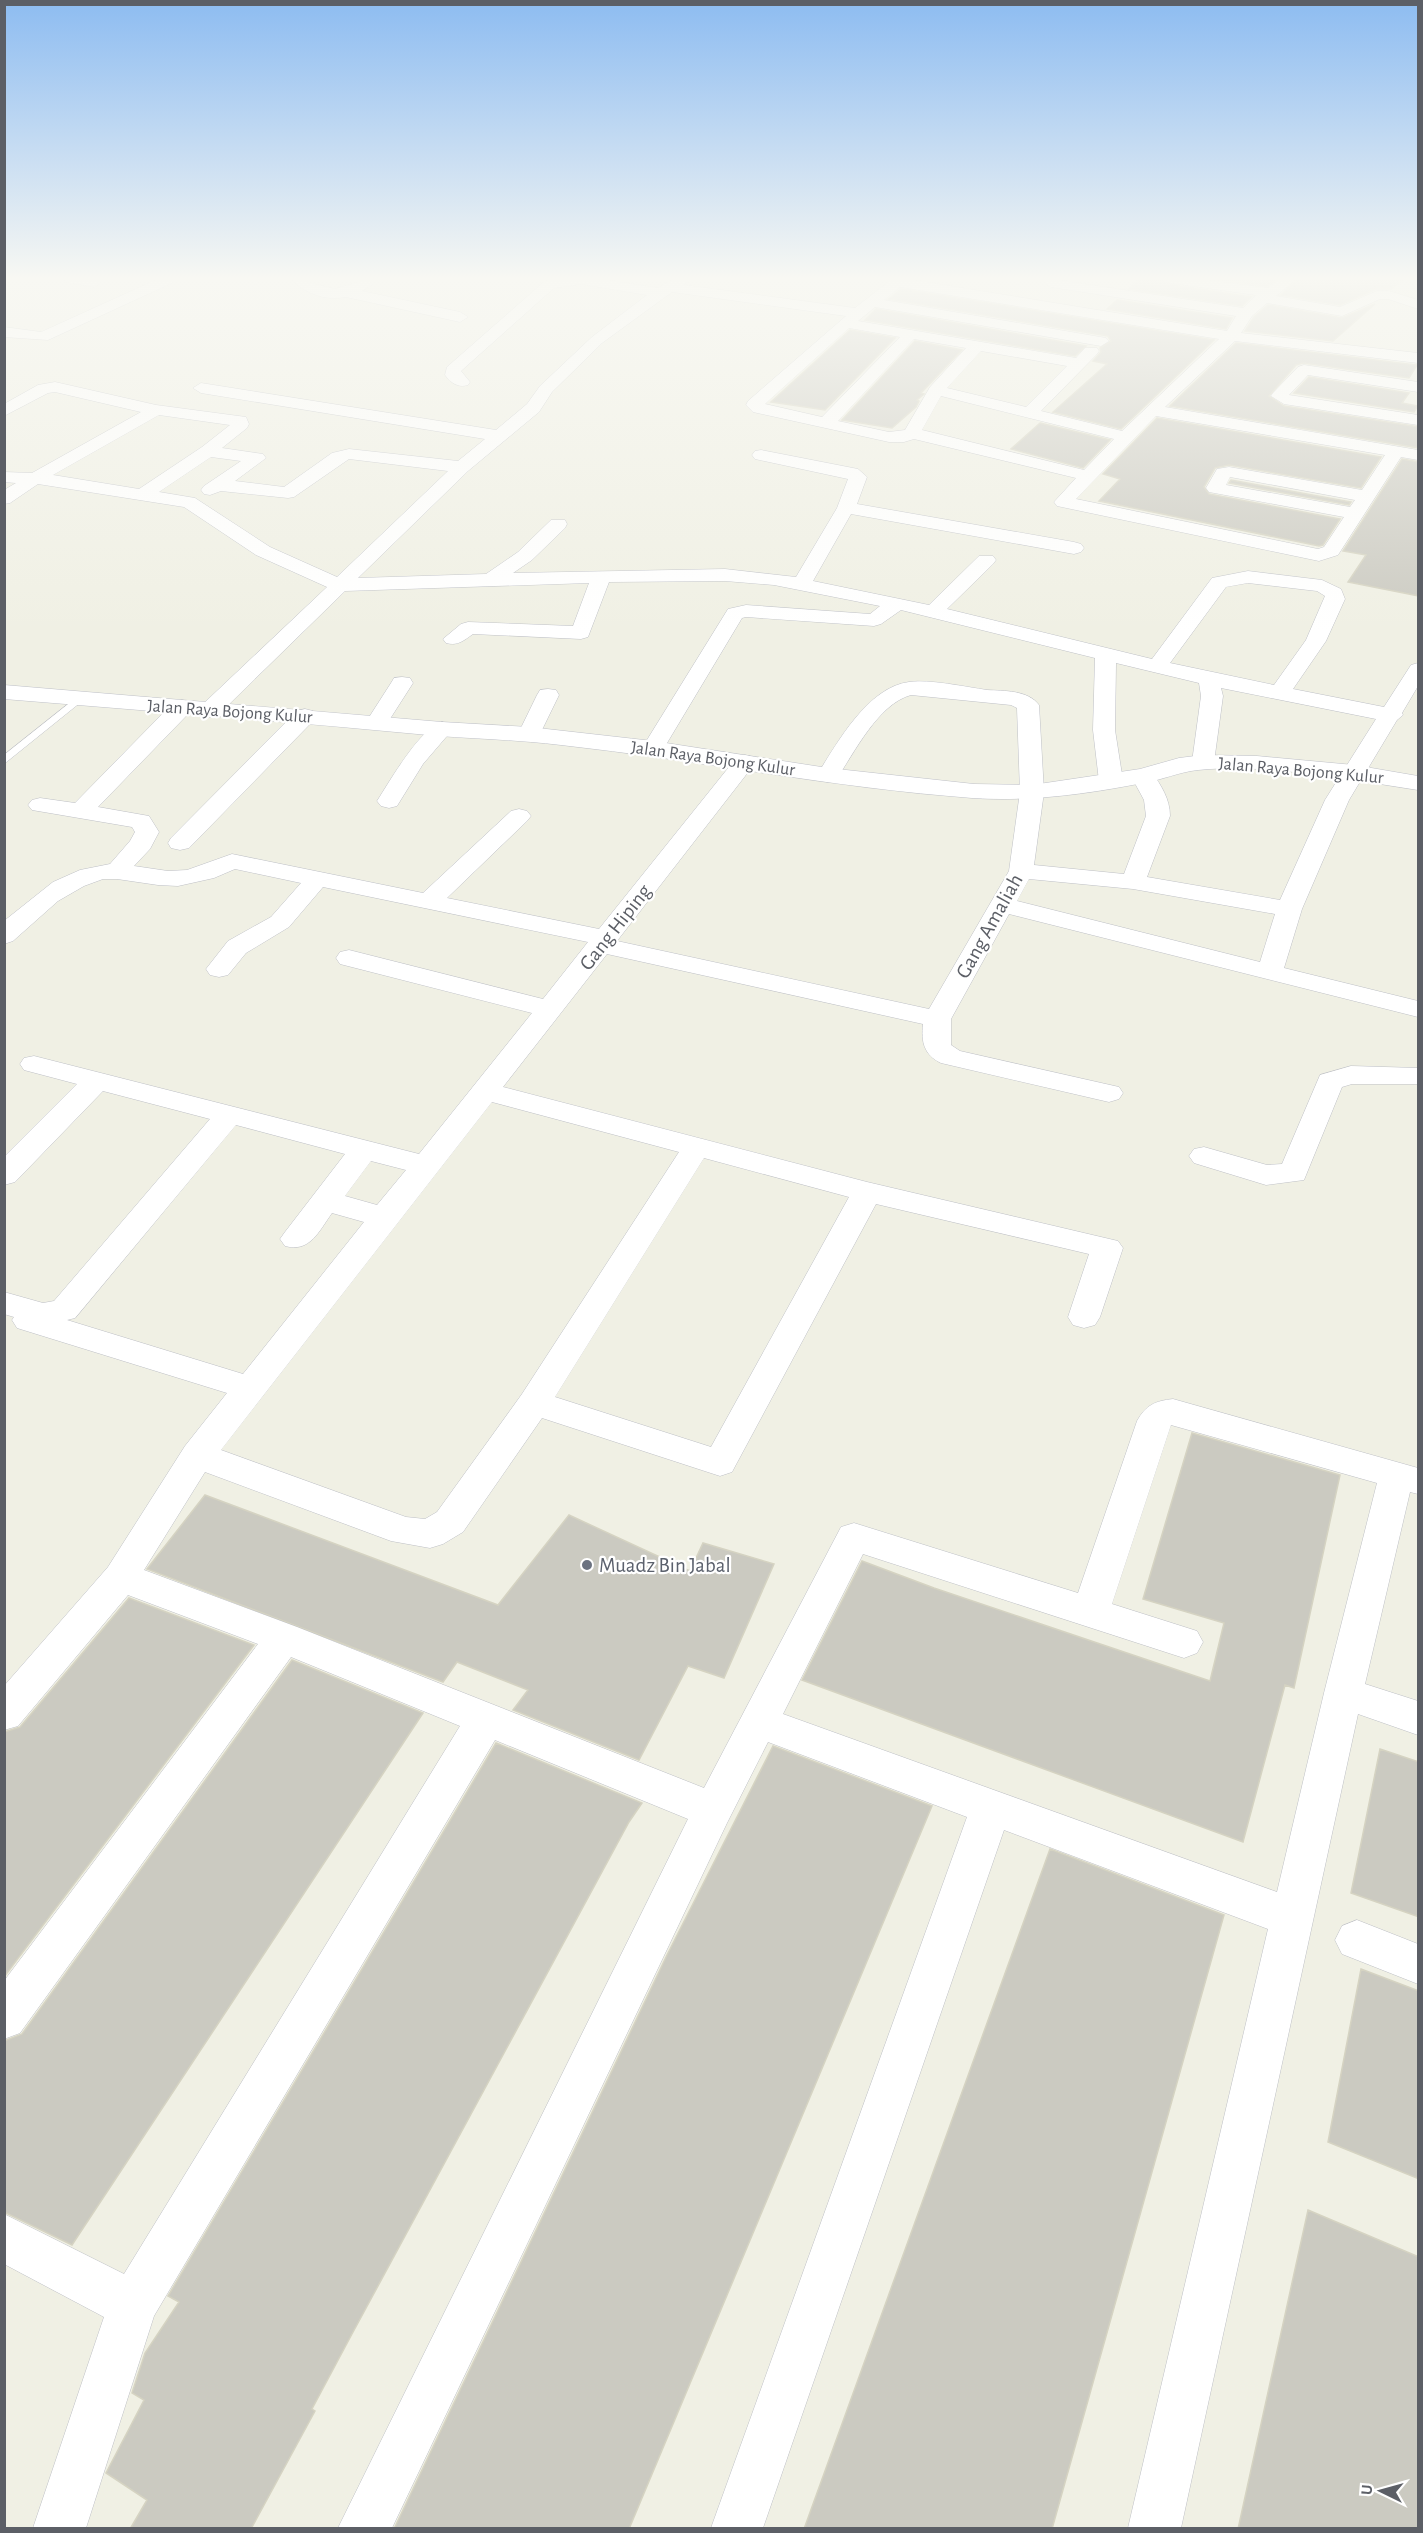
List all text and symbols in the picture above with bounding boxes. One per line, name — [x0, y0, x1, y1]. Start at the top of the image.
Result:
street label: Jalan Raya Bojong Kulur — [147, 697, 313, 727]
street label: Jalan Raya Bojong Kulur — [630, 739, 796, 779]
street label: Jalan Raya Bojong Kulur — [1218, 755, 1384, 787]
street label: Gang Amaliah — [952, 871, 1027, 982]
street label: Gang Hiping — [576, 880, 656, 974]
place label: Muadz Bin Jabal — [599, 1555, 731, 1576]
marker: Muadz Bin Jabal — [580, 1558, 594, 1572]
north arrow — [1351, 2461, 1411, 2521]
text: U — [1359, 2484, 1375, 2496]

